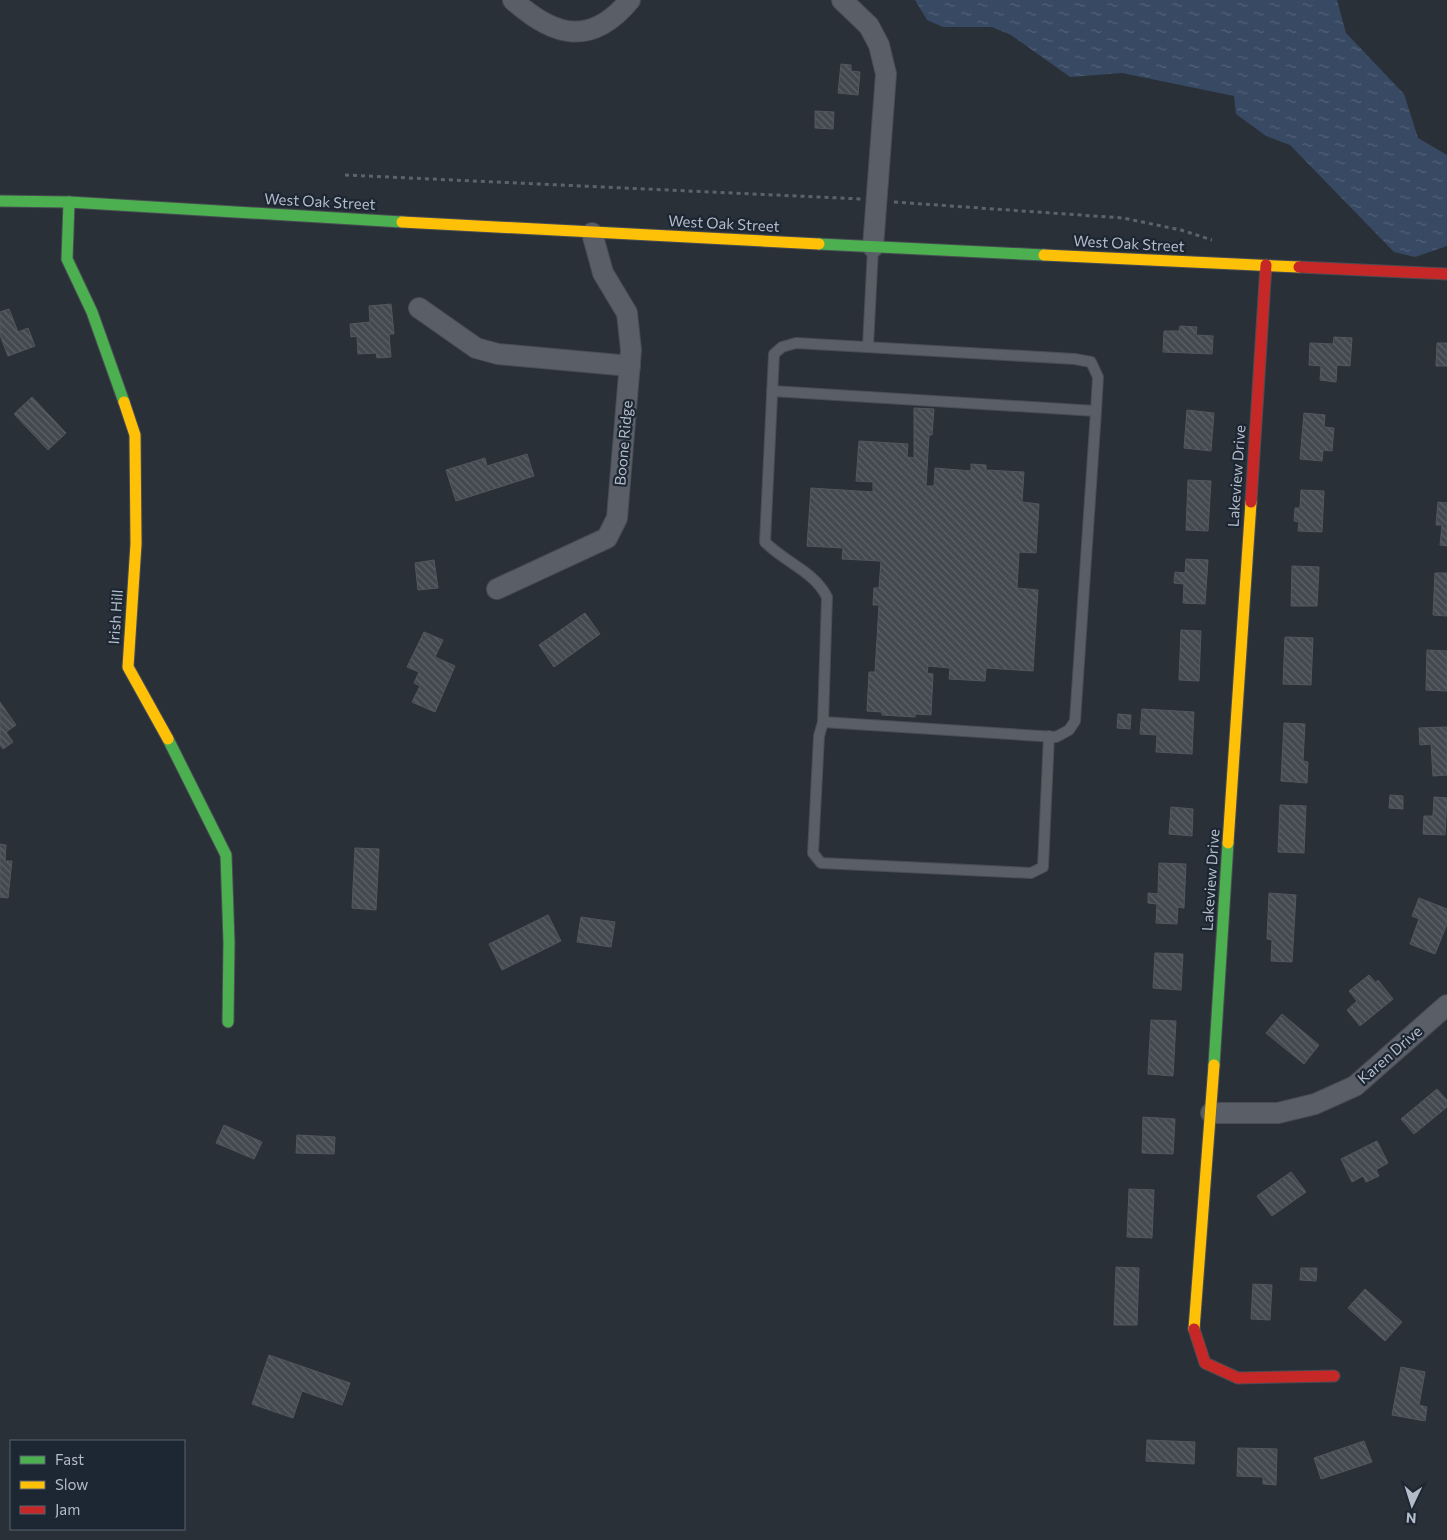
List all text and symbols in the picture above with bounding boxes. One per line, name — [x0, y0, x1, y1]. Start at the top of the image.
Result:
street label: West Oak Street — [264, 189, 376, 213]
street label: West Oak Street — [668, 211, 780, 235]
street label: West Oak Street — [1073, 231, 1185, 255]
street label: Boone Ridge — [610, 399, 636, 486]
street label: Lakeview Drive — [1223, 424, 1249, 528]
street label: Irish Hill — [104, 589, 126, 645]
street label: Lakeview Drive — [1197, 828, 1223, 932]
street label: Karen Drive — [1354, 1021, 1425, 1087]
legend — [10, 1440, 185, 1530]
text: Fast — [55, 1450, 84, 1468]
text: Slow — [55, 1475, 88, 1493]
north arrow — [1387, 1480, 1437, 1530]
text: Jam — [55, 1500, 80, 1518]
text: N — [1405, 1510, 1417, 1527]

